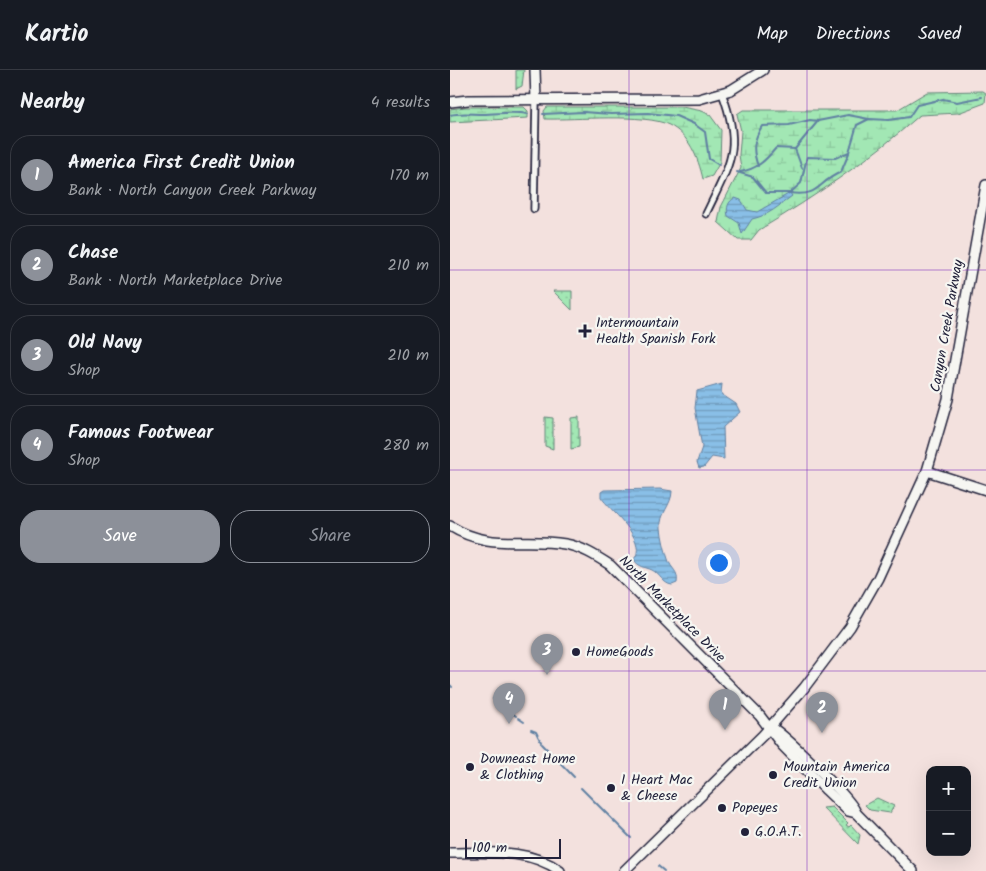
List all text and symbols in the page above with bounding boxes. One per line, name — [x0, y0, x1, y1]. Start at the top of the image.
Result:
text: Kartio — [25, 15, 88, 54]
text: Map — [756, 20, 788, 49]
text: Directions — [816, 20, 890, 49]
text: Saved — [918, 20, 961, 49]
text: Nearby — [20, 86, 85, 119]
text: 4 results — [371, 90, 430, 115]
text: America First Credit Union — [68, 148, 295, 178]
text: 1 — [35, 163, 39, 188]
text: 170 m — [389, 163, 429, 188]
text: Bank · North Canyon Creek Parkway — [68, 178, 316, 203]
text: Chase — [68, 238, 118, 268]
text: 2 — [32, 253, 42, 278]
text: 210 m — [388, 253, 429, 278]
street label: Canyon Creek Parkway — [925, 258, 970, 394]
text: Bank · North Marketplace Drive — [68, 268, 282, 293]
place label: Intermountain Health Spanish Fork — [596, 312, 716, 350]
marker: Intermountain Health Spanish Fork — [578, 324, 592, 338]
text: Old Navy — [68, 328, 142, 358]
text: 3 — [33, 343, 41, 368]
text: 210 m — [388, 343, 429, 368]
text: Shop — [68, 358, 100, 383]
text: Famous Footwear — [68, 418, 213, 448]
text: 4 — [33, 433, 41, 458]
text: 280 m — [383, 433, 429, 458]
text: Shop — [68, 448, 100, 473]
button: Save — [20, 510, 220, 563]
button: Share — [230, 510, 430, 563]
street label: North Marketplace Drive — [613, 550, 731, 668]
your location — [706, 550, 732, 576]
pin: 3 — [531, 634, 563, 675]
place label: HomeGoods — [586, 641, 653, 663]
marker: HomeGoods — [570, 646, 582, 658]
pin: 4 — [493, 683, 525, 724]
pin: 1 — [709, 689, 741, 730]
pin: 2 — [806, 692, 838, 733]
place label: Downeast Home & Clothing — [480, 748, 576, 786]
place label: Mountain America Credit Union — [783, 756, 890, 794]
marker: Downeast Home & Clothing — [464, 761, 476, 773]
map controls — [926, 766, 971, 856]
button: + — [926, 766, 971, 811]
place label: I Heart Mac & Cheese — [621, 769, 693, 807]
marker: Mountain America Credit Union — [767, 769, 779, 781]
marker: I Heart Mac & Cheese — [605, 782, 617, 794]
place label: Popeyes — [732, 797, 778, 819]
marker: Popeyes — [716, 802, 728, 814]
button: − — [926, 811, 971, 856]
place label: G.O.A.T. — [755, 821, 801, 843]
marker: G.O.A.T. — [739, 826, 751, 838]
scale bar — [465, 836, 561, 859]
text: 100 m — [472, 837, 507, 859]

